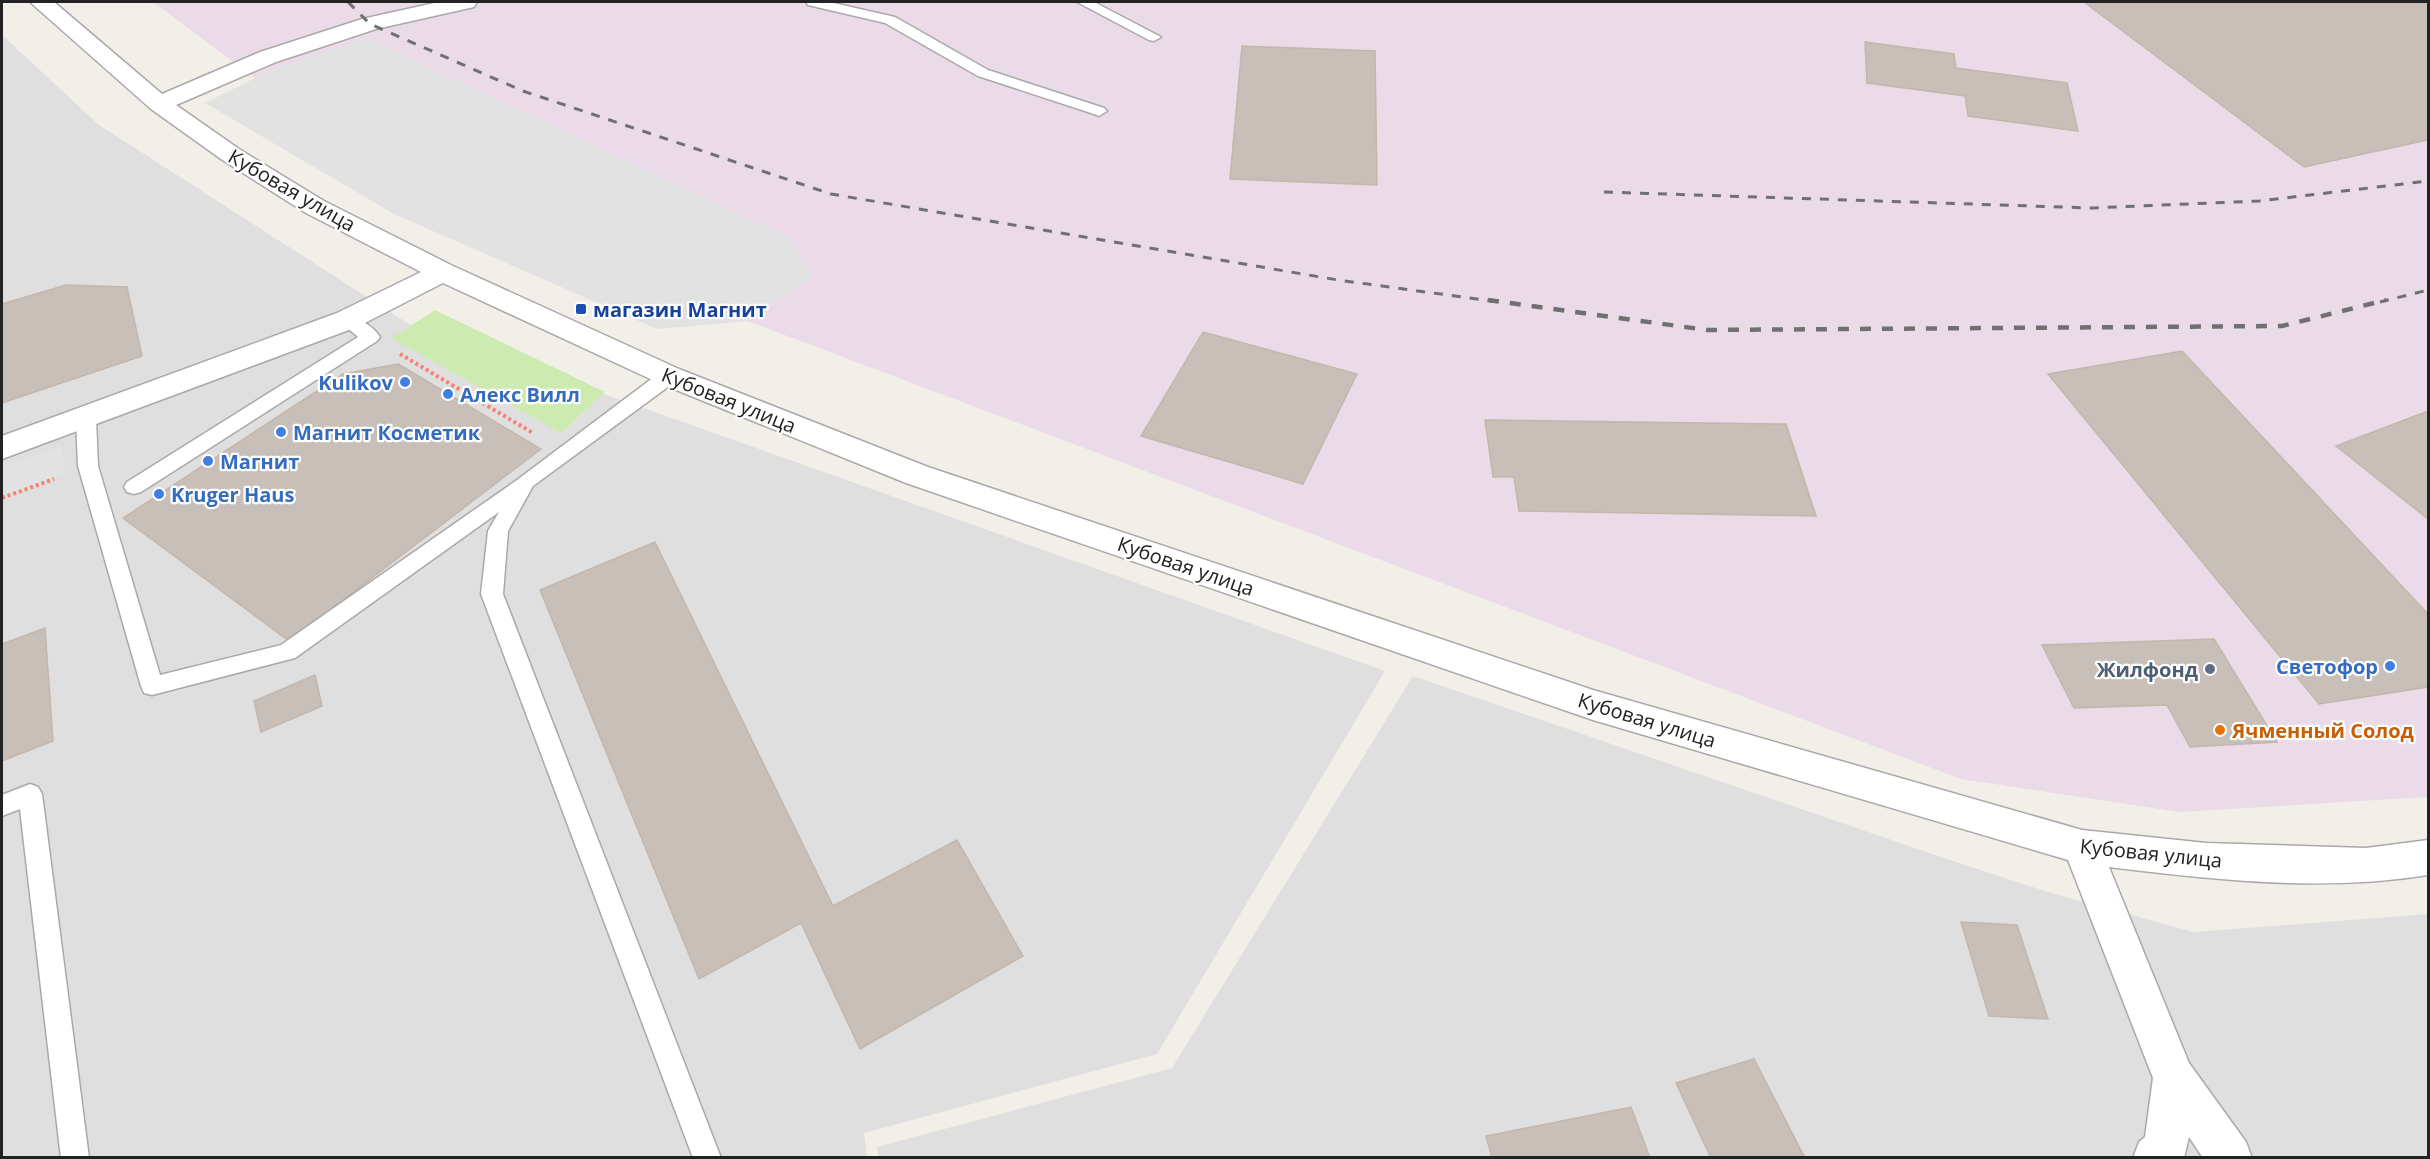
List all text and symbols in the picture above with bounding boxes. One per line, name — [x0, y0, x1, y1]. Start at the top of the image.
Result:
street label: Кубовая улица — [223, 143, 361, 237]
place label: магазин Магнит — [593, 296, 767, 323]
marker: магазин Магнит — [574, 302, 588, 316]
street label: Кубовая улица — [658, 361, 800, 439]
place label: Kulikov — [318, 369, 394, 396]
marker: Kulikov — [398, 375, 412, 389]
place label: Алекс Вилл — [460, 381, 580, 408]
marker: Алекс Вилл — [441, 387, 455, 401]
place label: Магнит Косметик — [293, 419, 481, 446]
marker: Магнит Косметик — [274, 425, 288, 439]
place label: Магнит — [220, 448, 299, 475]
marker: Магнит — [201, 454, 215, 468]
place label: Kruger Haus — [171, 481, 294, 508]
marker: Kruger Haus — [152, 487, 166, 501]
street label: Кубовая улица — [1114, 530, 1258, 602]
place label: Светофор — [2276, 653, 2378, 680]
place label: Жилфонд — [2097, 656, 2198, 683]
marker: Светофор — [2383, 659, 2397, 673]
marker: Жилфонд — [2203, 662, 2217, 676]
street label: Кубовая улица — [1575, 686, 1719, 754]
place label: Ячменный Солод — [2231, 717, 2414, 744]
marker: Ячменный Солод — [2213, 723, 2227, 737]
street label: Кубовая улица — [2079, 832, 2223, 874]

